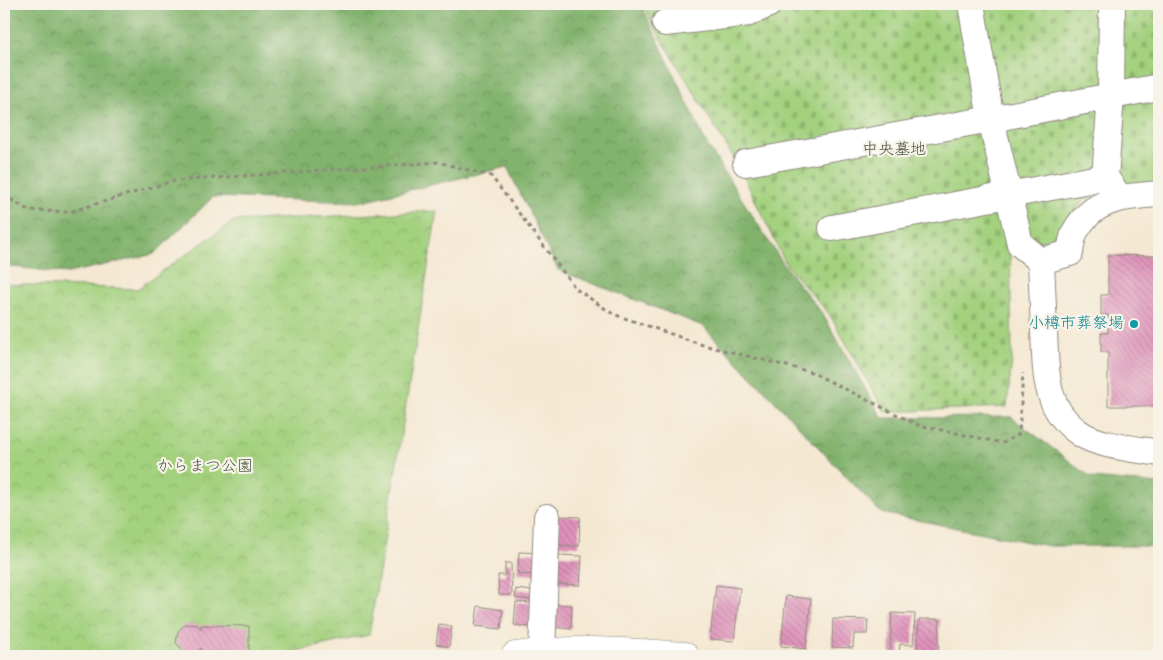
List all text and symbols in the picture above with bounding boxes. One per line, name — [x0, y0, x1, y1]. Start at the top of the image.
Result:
park label: 中央墓地 — [862, 139, 926, 162]
place label: 小樽市葬祭場 — [1028, 313, 1124, 336]
marker: 小樽市葬祭場 — [1128, 318, 1140, 330]
park label: からまつ公園 — [157, 456, 253, 479]

